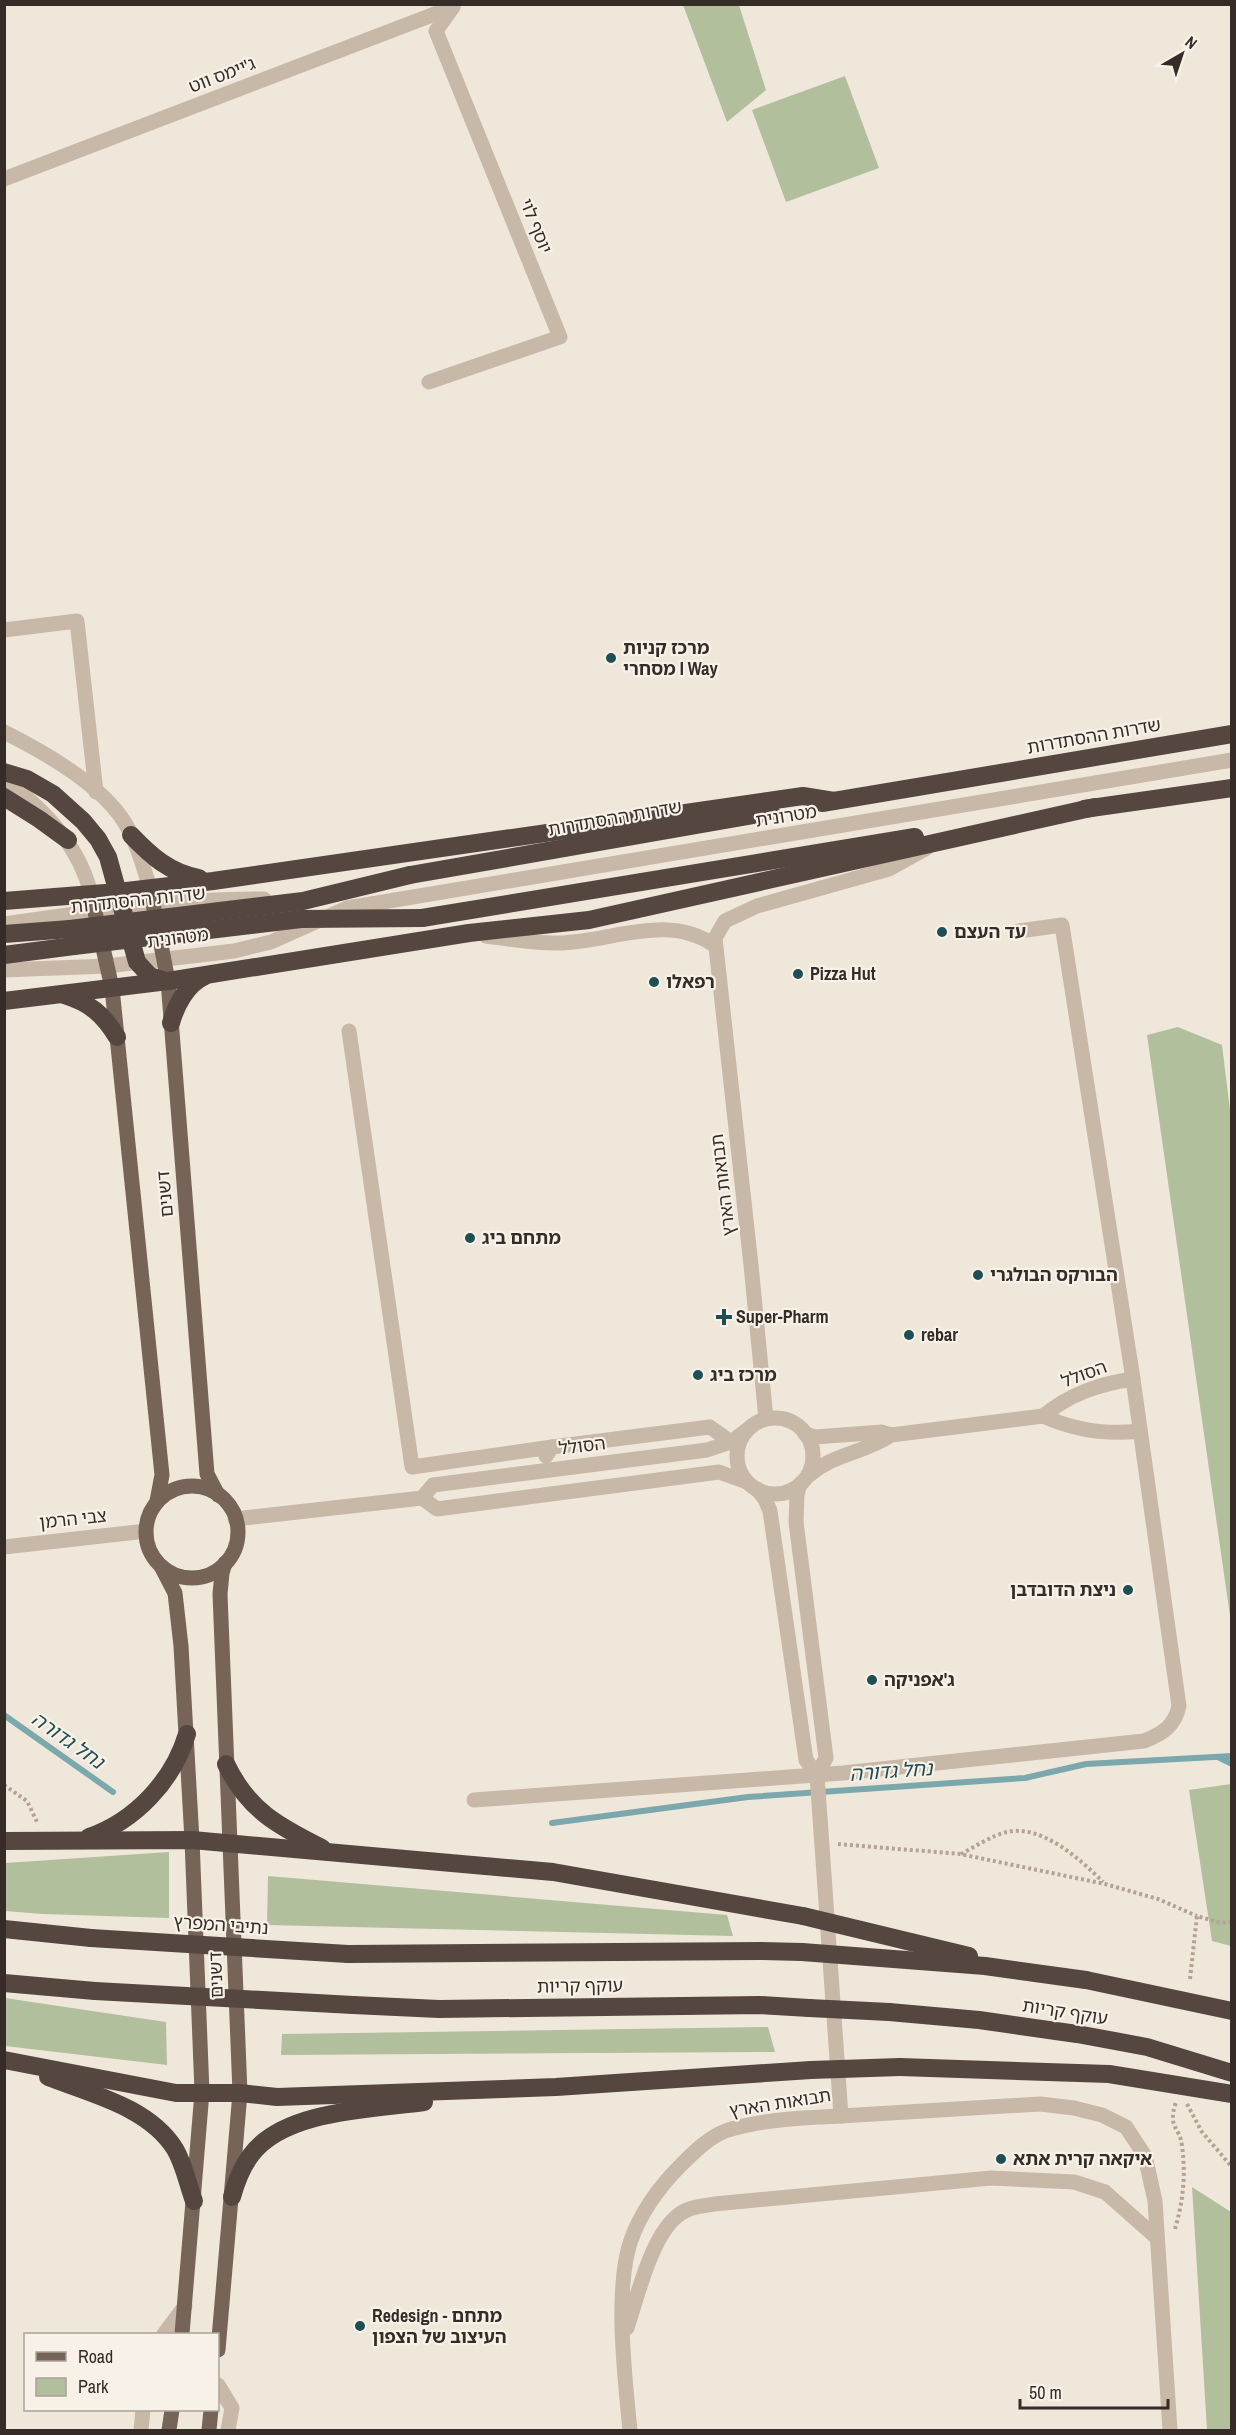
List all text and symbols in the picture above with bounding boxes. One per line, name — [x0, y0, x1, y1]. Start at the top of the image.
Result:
north arrow — [1152, 24, 1212, 84]
text: N — [1181, 31, 1202, 54]
street label: ג'יימס ווט — [185, 50, 259, 99]
street label: יוסף לוי — [514, 195, 559, 257]
place label: מרכז קניות מסחרי I Way — [623, 635, 718, 681]
marker: מרכז קניות מסחרי I Way — [604, 651, 618, 665]
street label: שדרות ההסתדרות — [1025, 711, 1163, 760]
street label: שדרות ההסתדרות — [546, 793, 684, 842]
street label: מטרונית — [753, 798, 818, 833]
street label: שדרות ההסתדרות — [69, 880, 207, 919]
place label: עד העצם — [954, 919, 1026, 944]
street label: מטרונית — [146, 921, 210, 954]
marker: עד העצם — [935, 925, 949, 939]
place label: Pizza Hut — [810, 961, 876, 986]
marker: Pizza Hut — [791, 967, 805, 981]
place label: רפאלו — [666, 969, 715, 994]
marker: רפאלו — [647, 975, 661, 989]
street label: תבואות הארץ — [704, 1132, 741, 1238]
street label: דשנים — [150, 1170, 179, 1218]
place label: מתחם ביג — [482, 1225, 561, 1250]
marker: מתחם ביג — [463, 1231, 477, 1245]
place label: הבורקס הבולגרי — [990, 1262, 1118, 1287]
marker: הבורקס הבולגרי — [971, 1268, 985, 1282]
place label: Super-Pharm — [736, 1304, 829, 1329]
marker: Super-Pharm — [717, 1310, 731, 1324]
place label: rebar — [921, 1322, 958, 1347]
marker: rebar — [902, 1328, 916, 1342]
street label: הסולל — [1057, 1354, 1110, 1393]
place label: מרכז ביג — [710, 1362, 777, 1387]
marker: מרכז ביג — [691, 1368, 705, 1382]
street label: הסולל — [557, 1430, 607, 1461]
street label: צבי הרמן — [38, 1503, 108, 1534]
place label: ניצת הדובדבן — [1010, 1577, 1116, 1602]
marker: ניצת הדובדבן — [1121, 1583, 1135, 1597]
place label: ג'אפניקה — [884, 1667, 955, 1692]
marker: ג'אפניקה — [865, 1673, 879, 1687]
water label: נחל גדורה — [27, 1705, 111, 1775]
water label: נחל גדורה — [849, 1754, 935, 1787]
street label: נתיבי המפרץ — [173, 1909, 269, 1940]
street label: דשנים — [202, 1951, 229, 1999]
street label: עוקף קריות — [537, 1972, 623, 1999]
street label: עוקף קריות — [1020, 1992, 1110, 2031]
street label: תבואות הארץ — [727, 2082, 833, 2123]
place label: איקאה קרית אתא — [1013, 2146, 1152, 2171]
marker: איקאה קרית אתא — [994, 2152, 1008, 2166]
place label: Redesign - מתחם העיצוב של הצפון — [372, 2303, 507, 2349]
marker: Redesign - מתחם העיצוב של הצפון — [353, 2319, 367, 2333]
legend — [24, 2333, 219, 2411]
text: Road — [78, 2344, 113, 2369]
scale bar — [1020, 2372, 1168, 2410]
text: Park — [78, 2374, 109, 2399]
text: 50 m — [1029, 2380, 1062, 2405]

